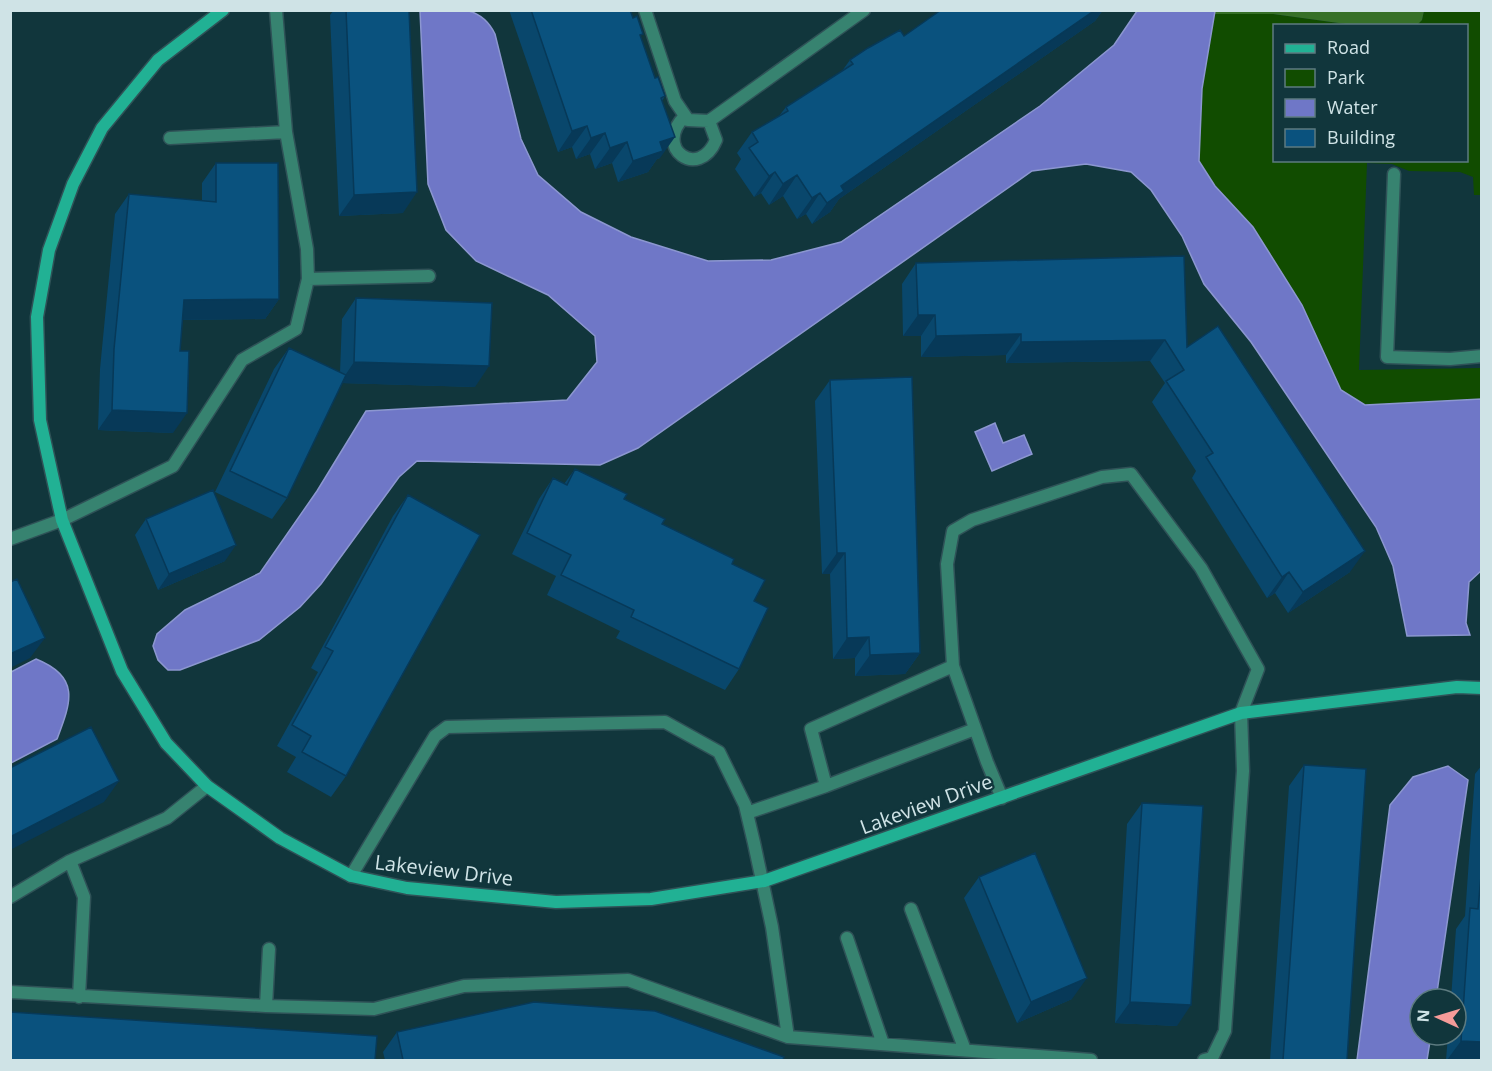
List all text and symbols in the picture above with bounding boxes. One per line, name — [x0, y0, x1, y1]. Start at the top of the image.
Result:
legend — [1273, 24, 1468, 162]
text: Road — [1327, 35, 1370, 59]
text: Park — [1327, 65, 1365, 89]
text: Water — [1327, 95, 1378, 119]
text: Building — [1327, 125, 1395, 149]
street label: Lakeview Drive — [856, 768, 996, 840]
street label: Lakeview Drive — [373, 848, 515, 892]
north arrow — [1408, 987, 1468, 1047]
text: N — [1412, 1009, 1434, 1023]

